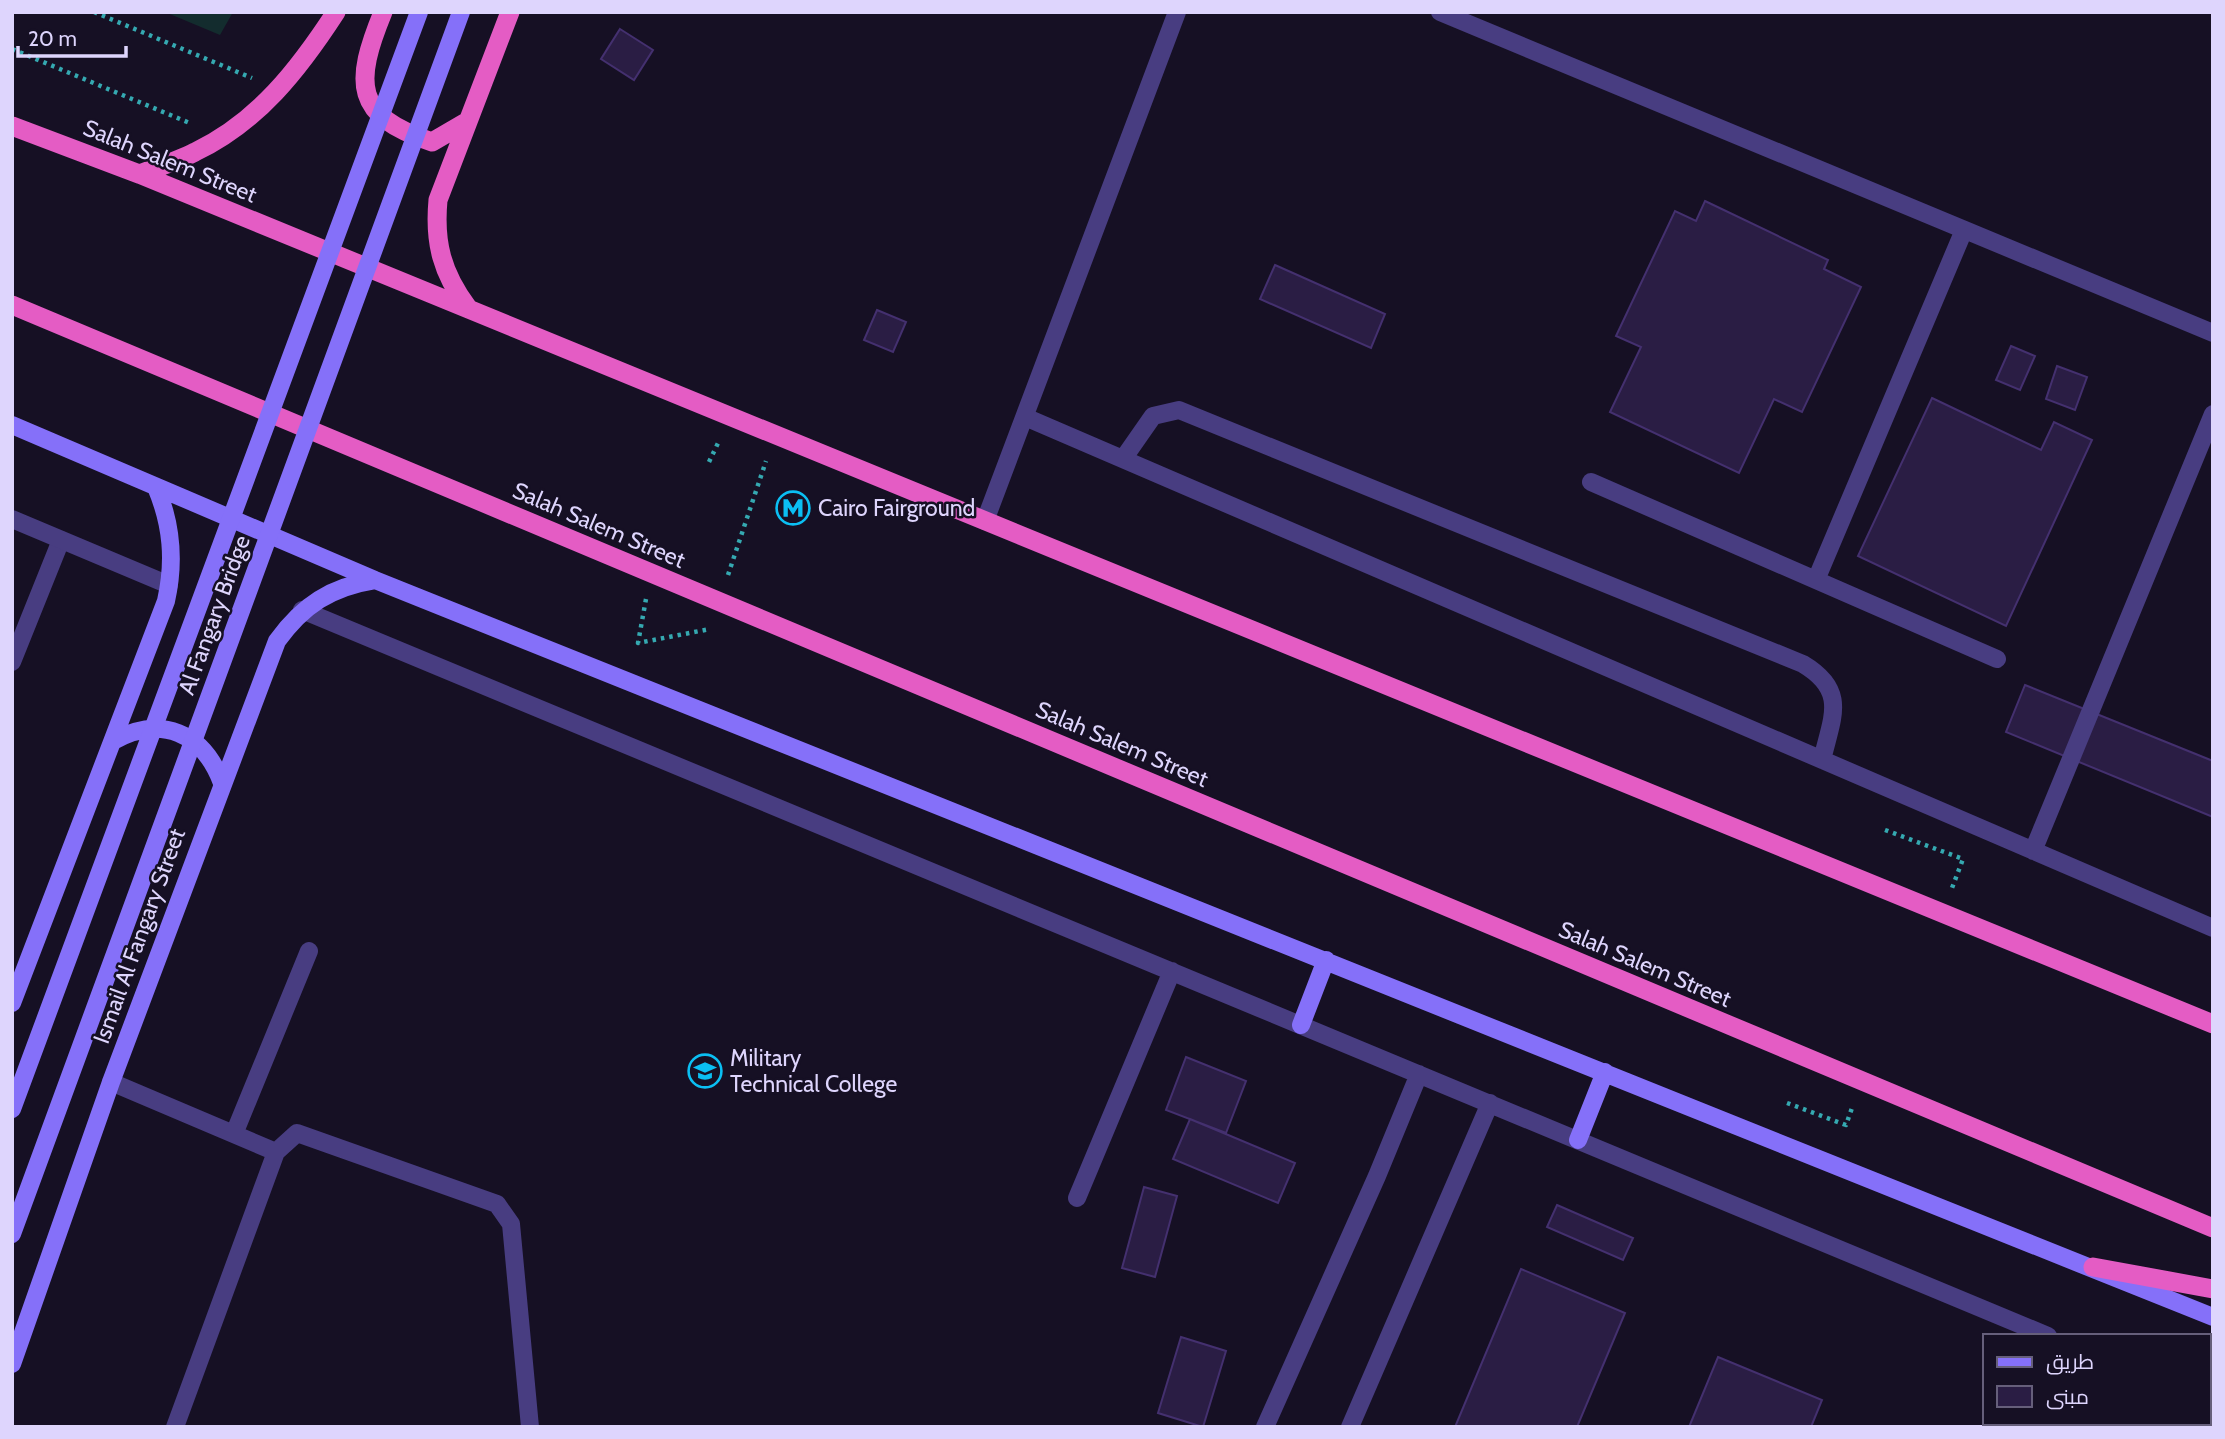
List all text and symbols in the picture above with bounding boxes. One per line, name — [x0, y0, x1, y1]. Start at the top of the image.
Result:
scale bar — [18, 14, 126, 58]
text: 20 m — [28, 26, 77, 51]
street label: Salah Salem Street — [79, 113, 261, 209]
street label: Salah Salem Street — [509, 476, 690, 574]
metro station icon: Cairo Fairground — [774, 489, 812, 527]
place label: Cairo Fairground — [818, 494, 975, 522]
street label: Al Fangary Bridge — [172, 531, 256, 698]
street label: Salah Salem Street — [1032, 695, 1213, 793]
street label: Ismail Al Fangary Street — [87, 824, 191, 1047]
street label: Salah Salem Street — [1555, 915, 1736, 1013]
place label: Military Technical College — [730, 1044, 897, 1098]
school or university icon: Military Technical College — [686, 1052, 724, 1090]
legend — [1983, 1334, 2211, 1425]
text: طريق — [2046, 1349, 2094, 1375]
text: مبنى — [2046, 1384, 2089, 1410]

